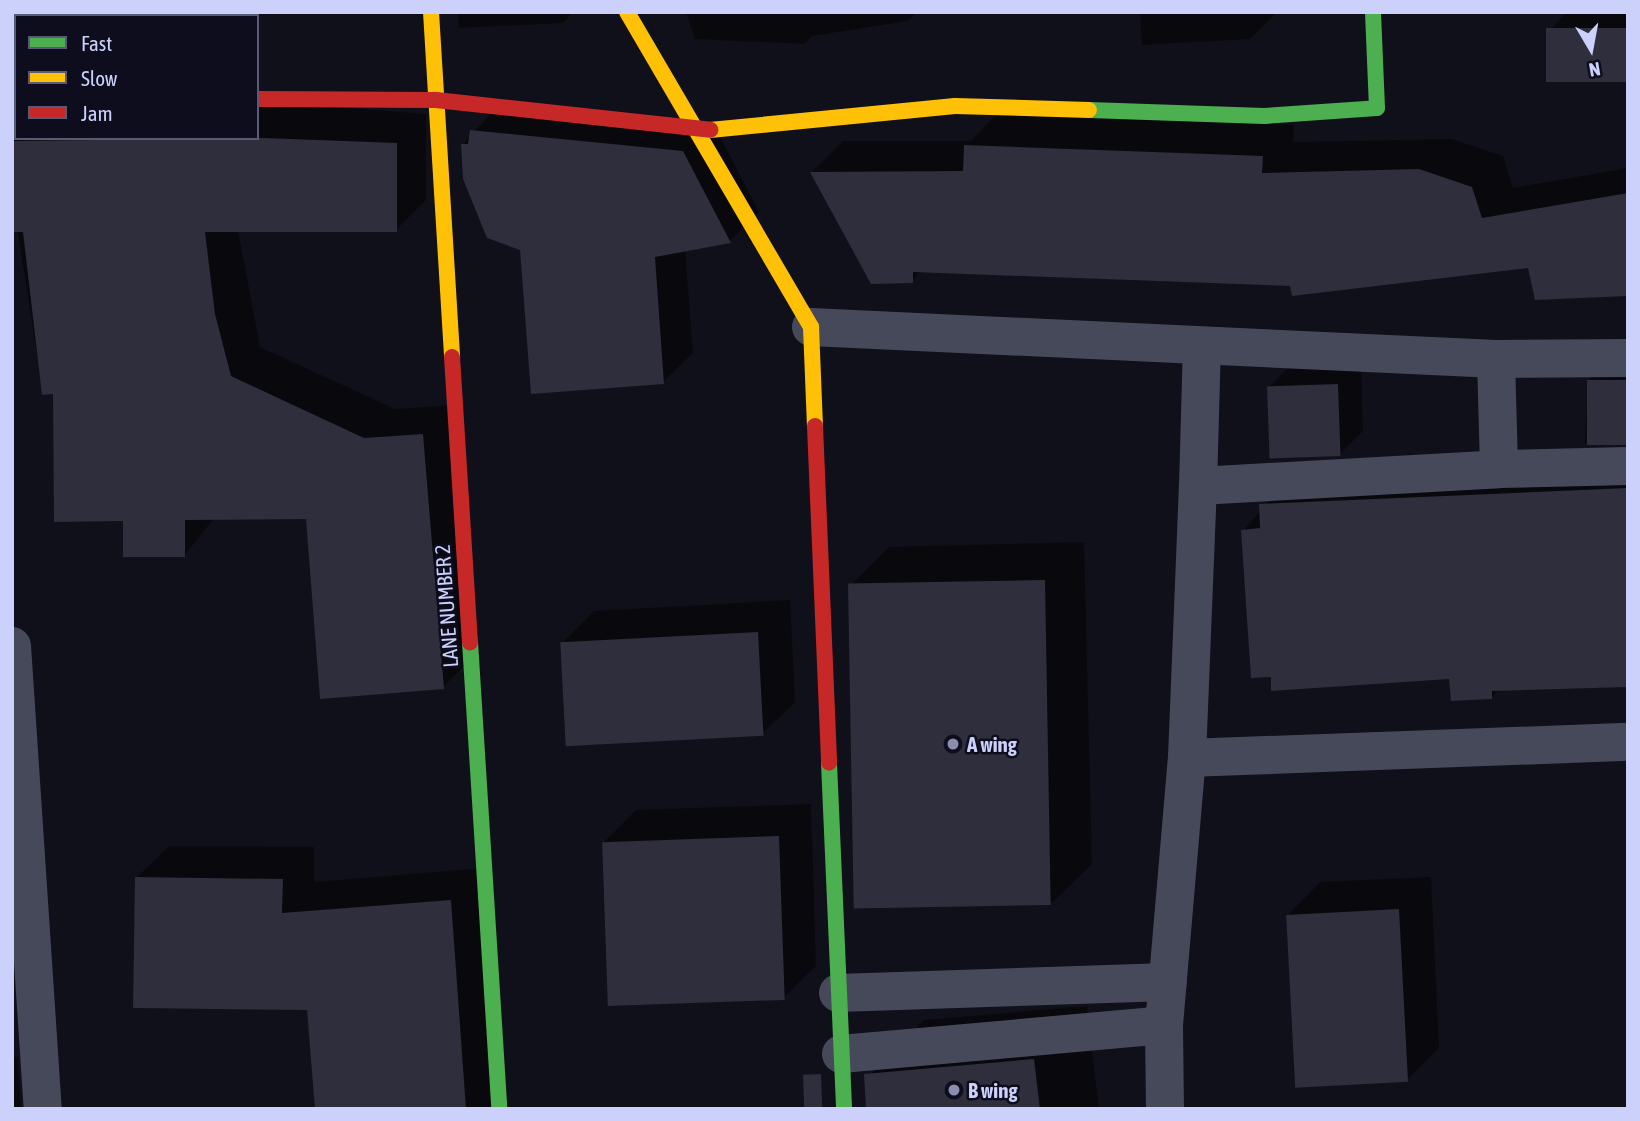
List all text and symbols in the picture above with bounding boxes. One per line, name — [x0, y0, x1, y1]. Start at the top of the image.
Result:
legend — [14, 14, 259, 140]
north arrow — [1556, 14, 1626, 84]
text: Fast — [81, 31, 112, 55]
text: N — [1587, 58, 1602, 81]
text: Slow — [81, 66, 117, 90]
text: Jam — [81, 101, 113, 125]
street label: LANE NUMBER 2 — [429, 543, 463, 669]
place label: A wing — [967, 731, 1017, 757]
marker: A wing — [945, 736, 961, 752]
place label: B wing — [968, 1077, 1017, 1103]
marker: B wing — [946, 1082, 962, 1098]

